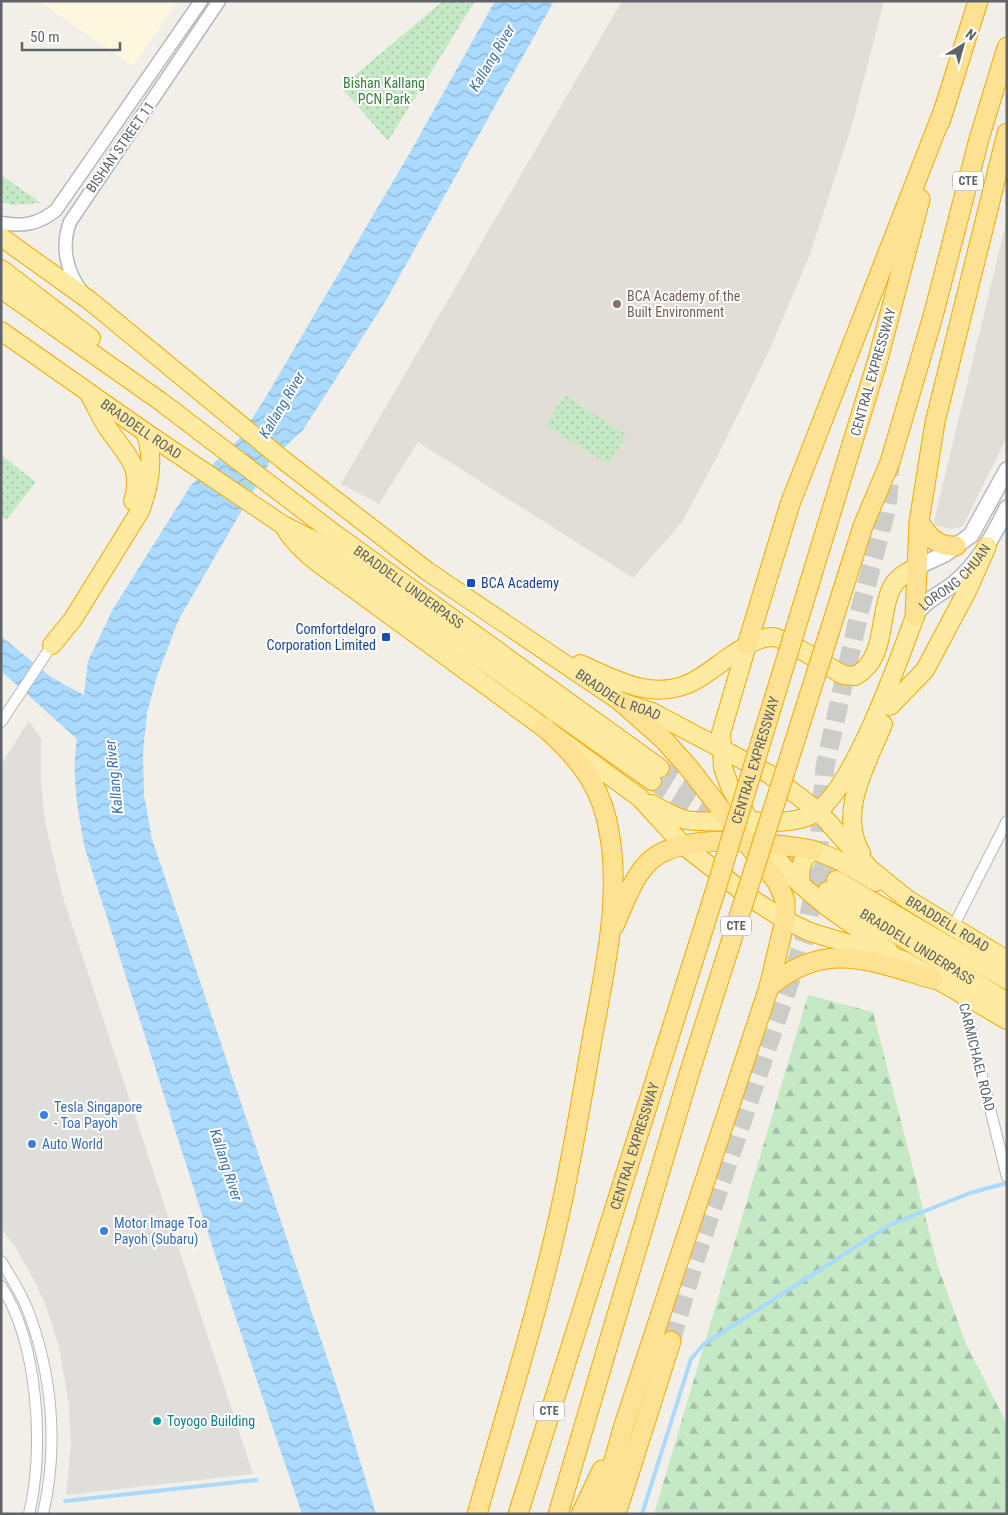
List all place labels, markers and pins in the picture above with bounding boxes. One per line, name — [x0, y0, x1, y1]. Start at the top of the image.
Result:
place label: BCA Academy of the Built Environment — [627, 288, 741, 320]
marker: BCA Academy of the Built Environment — [611, 298, 623, 310]
place label: BCA Academy — [481, 575, 559, 591]
marker: BCA Academy — [465, 577, 477, 589]
place label: Comfortdelgro Corporation Limited — [266, 621, 376, 653]
marker: Comfortdelgro Corporation Limited — [380, 631, 392, 643]
place label: Tesla Singapore - Toa Payoh — [54, 1099, 143, 1131]
marker: Tesla Singapore - Toa Payoh — [38, 1109, 50, 1121]
place label: Auto World — [42, 1136, 103, 1152]
marker: Auto World — [26, 1138, 38, 1150]
place label: Motor Image Toa Payoh (Subaru) — [114, 1215, 208, 1248]
marker: Motor Image Toa Payoh (Subaru) — [98, 1225, 110, 1237]
place label: Toyogo Building — [167, 1413, 255, 1429]
marker: Toyogo Building — [151, 1415, 163, 1427]

